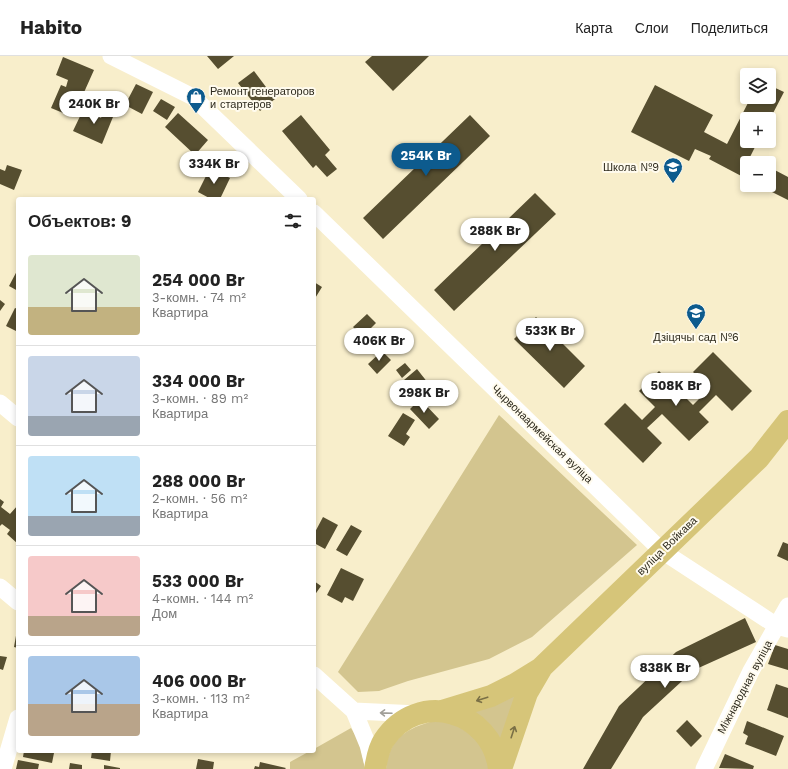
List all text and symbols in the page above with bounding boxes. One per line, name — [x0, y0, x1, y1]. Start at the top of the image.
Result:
text: Habito — [20, 16, 82, 39]
text: Карта — [575, 20, 613, 36]
text: Слои — [635, 20, 669, 36]
text: Поделиться — [691, 20, 768, 36]
map controls — [740, 68, 776, 192]
button: layers — [740, 68, 776, 104]
place label: Ремонт генераторов и стартеров — [210, 85, 315, 111]
shop icon: Ремонт генераторов и стартеров — [185, 86, 207, 114]
pin: 240K Br — [57, 91, 131, 125]
text: 240K Br — [68, 96, 120, 111]
button: + — [740, 112, 776, 148]
pin: 254K Br — [389, 143, 463, 177]
text: 254K Br — [401, 148, 451, 163]
pin: 334K Br — [177, 151, 251, 185]
text: 334K Br — [189, 156, 239, 171]
school or university icon: Школа №9 — [662, 156, 684, 184]
button: − — [740, 156, 776, 192]
place label: Школа №9 — [603, 161, 659, 174]
icon: filters — [282, 210, 304, 232]
text: Объектов: 9 — [28, 211, 131, 231]
pin: 288K Br — [458, 218, 532, 252]
text: 288K Br — [469, 223, 521, 238]
text: 254 000 Br — [152, 270, 245, 290]
icon: home — [60, 271, 108, 319]
text: 3-комн. · 74 m² — [152, 290, 246, 305]
school or university icon: Дзіцячы сад №6 — [685, 302, 707, 330]
text: Квартира — [152, 305, 208, 320]
pin: 533K Br — [513, 318, 587, 352]
text: 533K Br — [525, 323, 575, 338]
pin: 406K Br — [342, 328, 416, 362]
place label: Дзіцячы сад №6 — [653, 331, 739, 344]
text: 406K Br — [353, 333, 405, 348]
text: 334 000 Br — [152, 371, 245, 391]
icon: home — [60, 372, 108, 420]
pin: 508K Br — [639, 373, 713, 407]
text: 508K Br — [650, 378, 702, 393]
pin: 298K Br — [387, 380, 461, 414]
street label: Чырвонаармейская вуліца — [489, 382, 596, 487]
text: 298K Br — [398, 385, 450, 400]
text: 3-комн. · 89 m² — [152, 391, 248, 406]
text: Квартира — [152, 406, 208, 421]
text: 288 000 Br — [152, 471, 245, 491]
icon: home — [60, 472, 108, 520]
text: 2-комн. · 56 m² — [152, 491, 247, 506]
text: Квартира — [152, 506, 208, 521]
street label: вуліца Войкава — [634, 513, 700, 578]
text: 533 000 Br — [152, 571, 244, 591]
icon: home — [60, 572, 108, 620]
text: 4-комн. · 144 m² — [152, 591, 253, 606]
text: Дом — [152, 606, 177, 621]
street label: Міжнародная вуліца — [715, 637, 775, 736]
pin: 838K Br — [628, 655, 702, 689]
text: 838K Br — [639, 660, 691, 675]
text: 406 000 Br — [152, 671, 246, 691]
icon: home — [60, 672, 108, 720]
text: 3-комн. · 113 m² — [152, 691, 250, 706]
one-way arrow — [476, 695, 488, 703]
text: Квартира — [152, 706, 208, 721]
one-way arrow — [380, 709, 393, 717]
one-way arrow — [510, 726, 518, 738]

